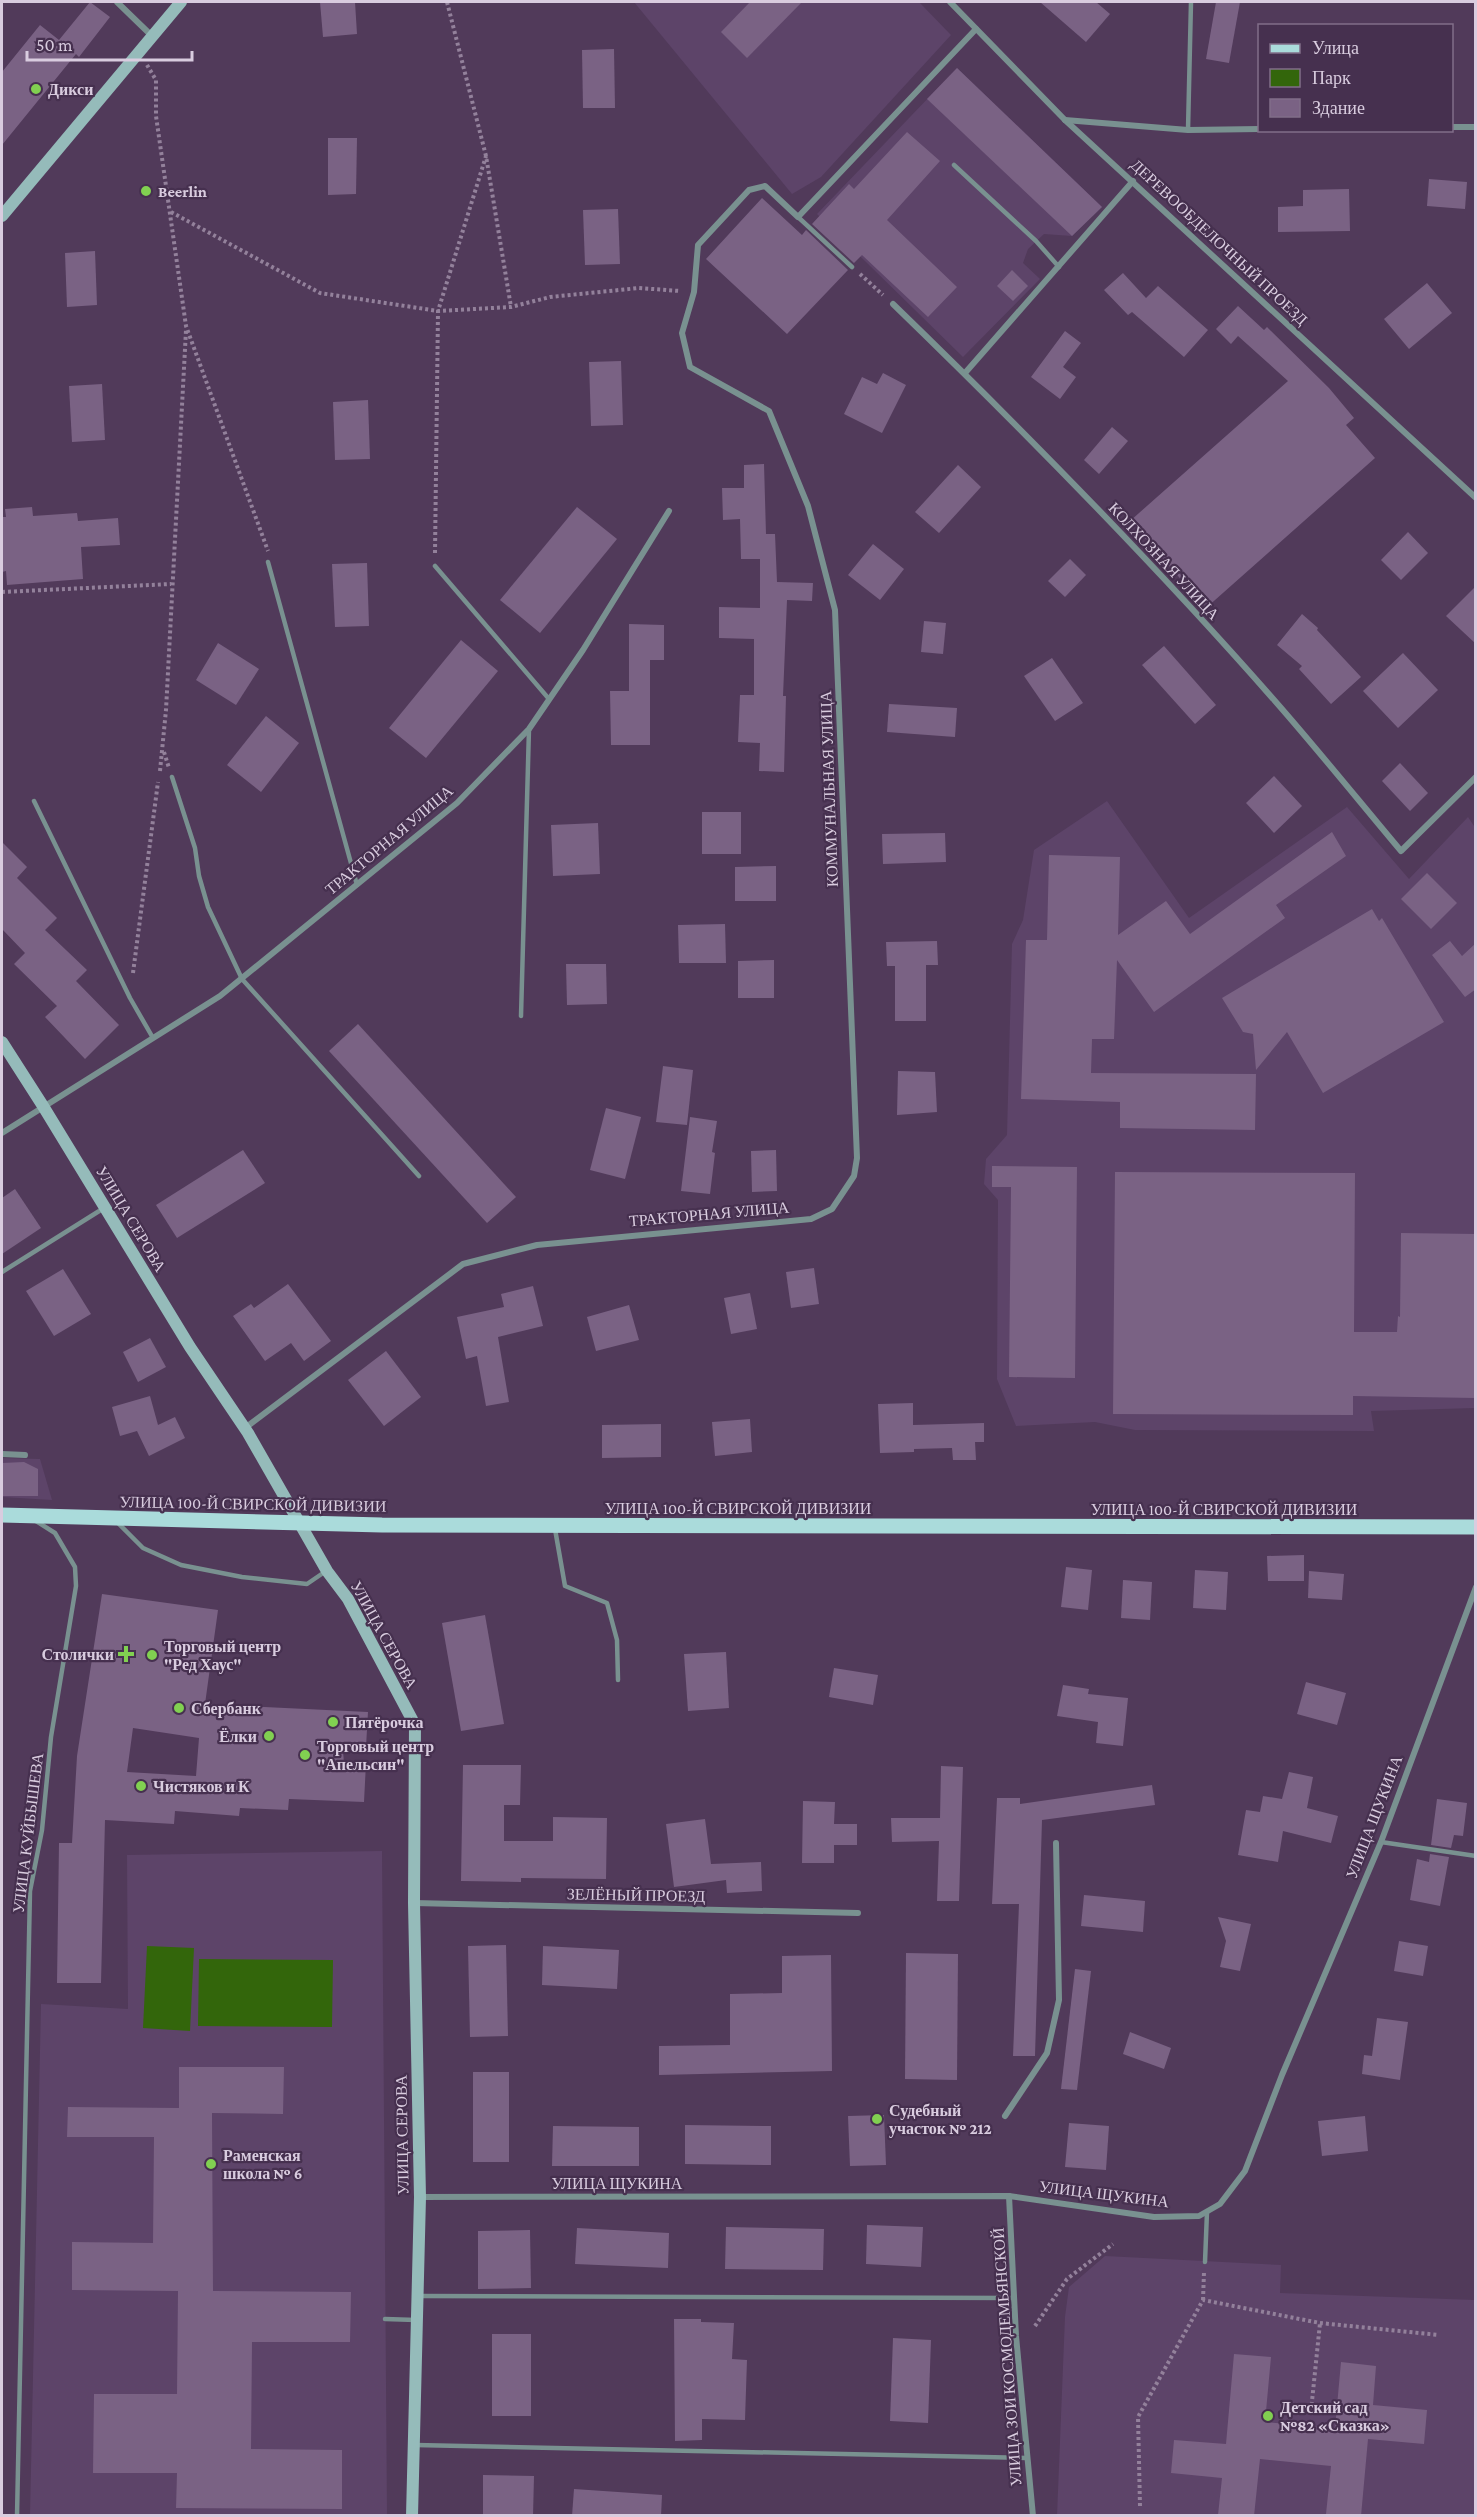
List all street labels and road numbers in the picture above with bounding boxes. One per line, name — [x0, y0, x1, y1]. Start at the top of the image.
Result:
street label: ДЕРЕВООБДЕЛОЧНЫЙ ПРОЕЗД — [1127, 155, 1311, 329]
street label: КОЛХОЗНАЯ УЛИЦА — [1105, 499, 1223, 624]
street label: КОММУНАЛЬНАЯ УЛИЦА — [817, 690, 842, 888]
street label: ТРАКТОРНАЯ УЛИЦА — [322, 782, 457, 899]
street label: УЛИЦА СЕРОВА — [92, 1163, 170, 1276]
street label: ТРАКТОРНАЯ УЛИЦА — [628, 1198, 790, 1230]
street label: УЛИЦА 100-Й СВИРСКОЙ ДИВИЗИИ — [120, 1492, 387, 1516]
street label: УЛИЦА 100-Й СВИРСКОЙ ДИВИЗИИ — [605, 1499, 872, 1518]
street label: УЛИЦА 100-Й СВИРСКОЙ ДИВИЗИИ — [1091, 1500, 1358, 1519]
street label: УЛИЦА СЕРОВА — [347, 1578, 421, 1693]
street label: УЛИЦА КУЙБЫШЕВА — [9, 1751, 47, 1914]
street label: УЛИЦА ЩУКИНА — [1343, 1752, 1406, 1881]
street label: ЗЕЛЁНЫЙ ПРОЕЗД — [567, 1884, 705, 1906]
street label: УЛИЦА СЕРОВА — [392, 2074, 413, 2195]
street label: УЛИЦА ЩУКИНА — [552, 2175, 683, 2193]
street label: УЛИЦА ЩУКИНА — [1038, 2178, 1170, 2211]
street label: УЛИЦА ЗОИ КОСМОДЕМЬЯНСКОЙ — [988, 2227, 1026, 2487]

